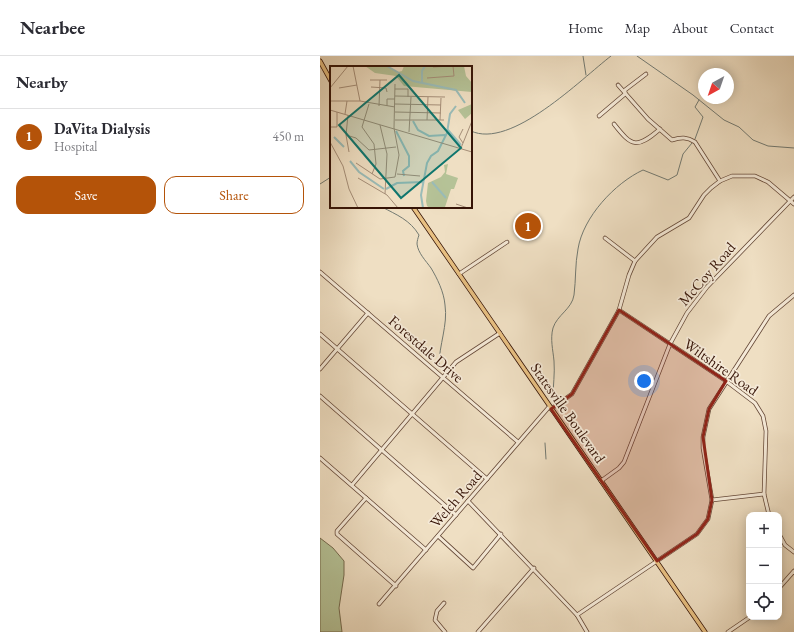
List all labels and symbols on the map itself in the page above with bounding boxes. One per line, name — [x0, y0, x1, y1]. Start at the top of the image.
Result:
inset map — [330, 66, 472, 208]
north arrow — [698, 68, 734, 104]
pin: 1 — [515, 211, 541, 241]
street label: McCoy Road — [674, 238, 740, 309]
street label: Forestdale Drive — [385, 311, 468, 386]
street label: Wiltshire Road — [680, 334, 763, 400]
street label: Statesville Boulevard — [527, 359, 610, 467]
your location — [634, 371, 654, 391]
street label: Welch Road — [426, 466, 486, 531]

